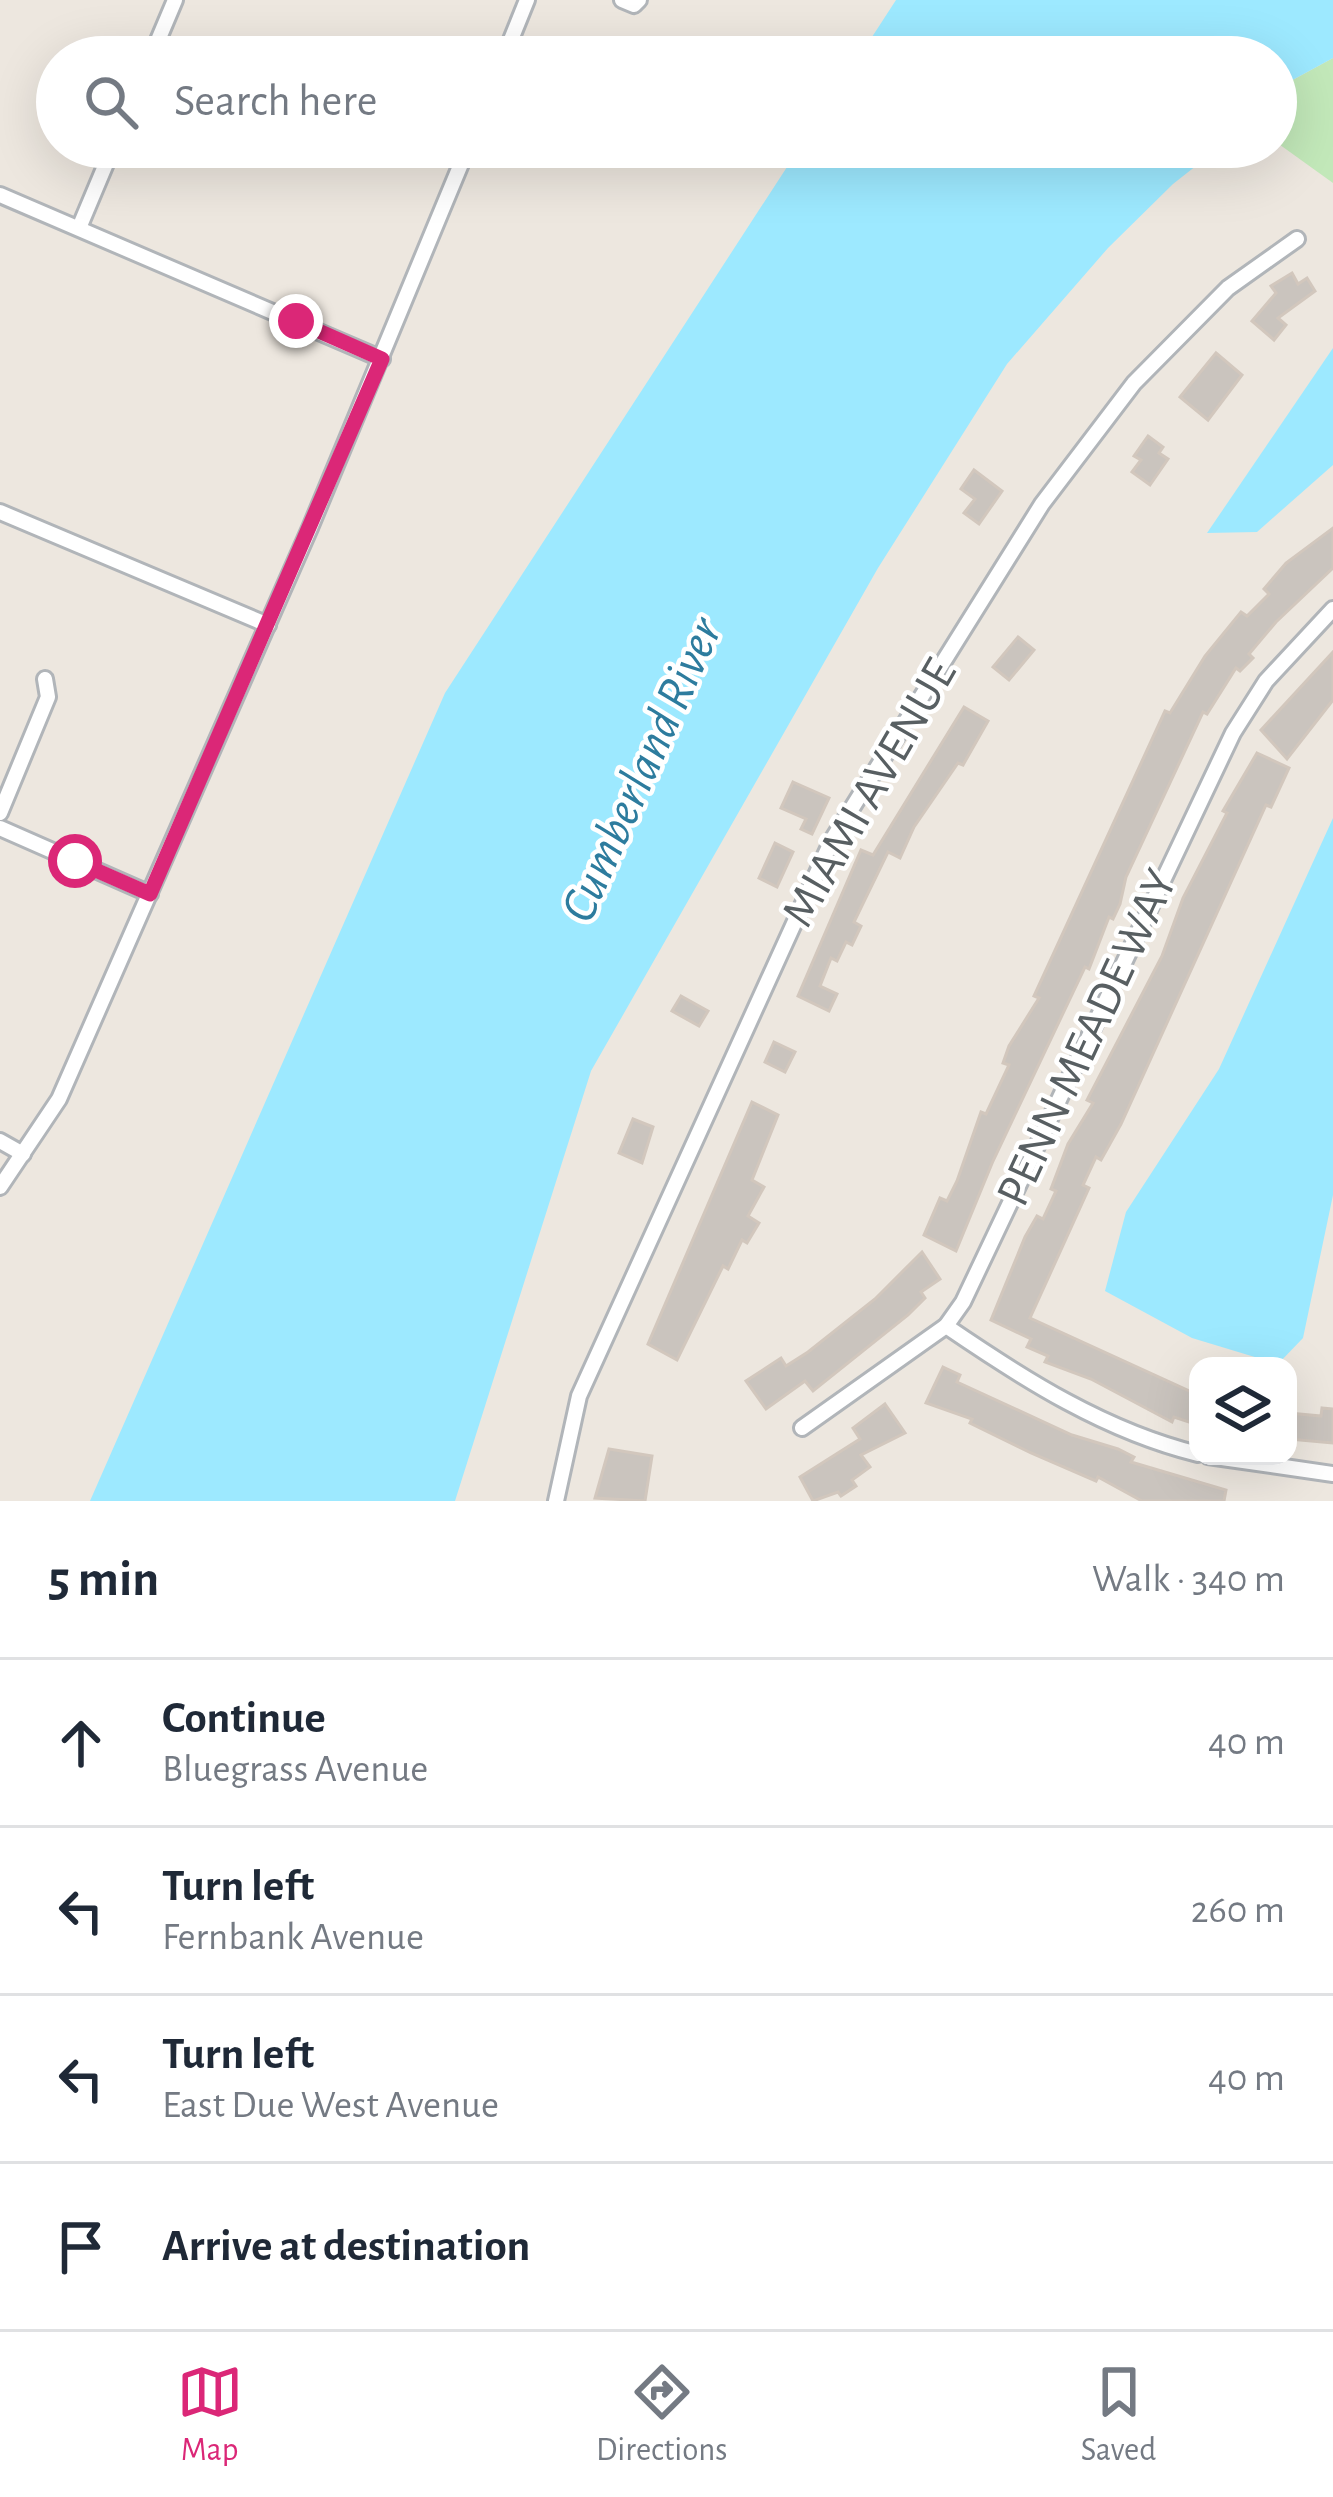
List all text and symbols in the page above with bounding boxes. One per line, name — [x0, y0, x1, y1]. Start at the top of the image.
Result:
search box — [36, 36, 1297, 168]
icon: search — [78, 69, 144, 135]
text: Search here — [174, 79, 377, 124]
route end — [269, 294, 323, 348]
water label: Cumberland River — [552, 609, 732, 930]
street label: MIAMI AVENUE — [774, 651, 966, 935]
route start — [48, 834, 102, 888]
street label: PENN MEADE WAY — [989, 862, 1187, 1214]
map controls — [1189, 1357, 1297, 1465]
button: layers — [1189, 1357, 1297, 1465]
text: 5 min — [48, 1554, 159, 1605]
text: Walk · 340 m — [1092, 1560, 1285, 1599]
text: Continue — [162, 1696, 326, 1741]
icon: ahead — [48, 1710, 114, 1776]
text: 40 m — [1208, 1723, 1285, 1762]
text: Bluegrass Avenue — [162, 1750, 428, 1789]
text: Turn left — [162, 1864, 314, 1909]
icon: left — [48, 1878, 114, 1944]
text: 260 m — [1191, 1891, 1285, 1930]
text: Fernbank Avenue — [162, 1918, 424, 1957]
text: Turn left — [162, 2032, 314, 2077]
icon: left — [48, 2046, 114, 2112]
text: 40 m — [1208, 2059, 1285, 2098]
text: East Due West Avenue — [162, 2086, 499, 2125]
icon: arrive — [48, 2214, 114, 2280]
text: Arrive at destination — [162, 2224, 530, 2269]
tab: Map — [177, 2359, 243, 2471]
tab: Directions — [596, 2359, 727, 2471]
tab: Saved — [1081, 2359, 1156, 2471]

